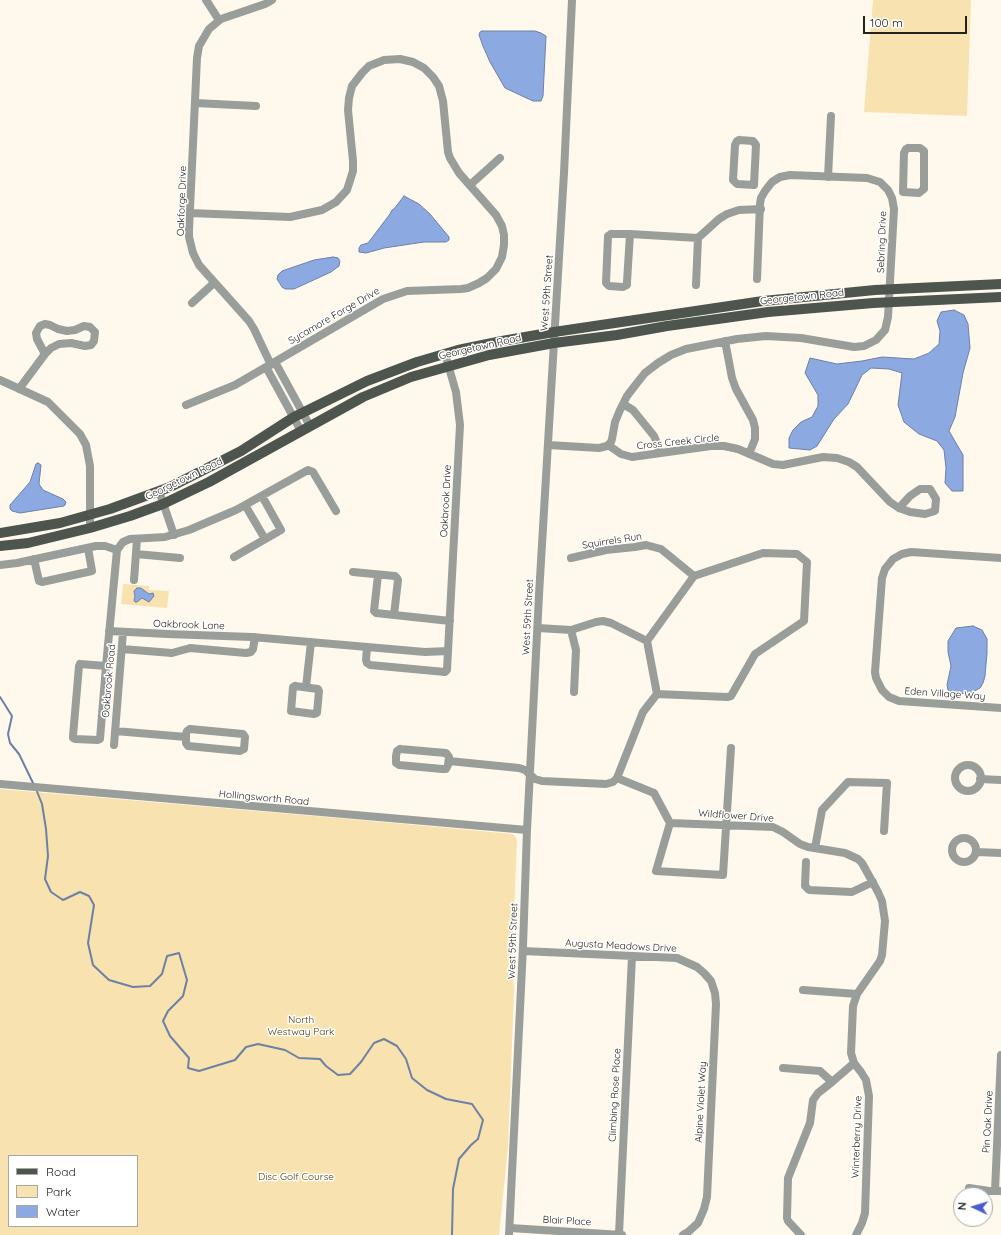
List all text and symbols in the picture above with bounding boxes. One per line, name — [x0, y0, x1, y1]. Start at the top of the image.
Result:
scale bar — [865, 8, 969, 34]
text: 100 m — [870, 15, 903, 30]
street label: Oakforge Drive — [175, 166, 189, 236]
street label: Sebring Drive — [875, 211, 889, 273]
street label: West 59th Street — [538, 255, 556, 331]
street label: Sycamore Forge Drive — [286, 285, 382, 347]
street label: Georgetown Road — [759, 287, 845, 307]
street label: Georgetown Road — [438, 332, 522, 362]
street label: Cross Creek Circle — [636, 432, 720, 452]
street label: Georgetown Road — [144, 455, 224, 503]
street label: Oakbrook Drive — [438, 464, 454, 538]
street label: Squirrels Run — [581, 530, 643, 552]
street label: West 59th Street — [520, 579, 536, 655]
street label: Oakbrook Lane — [153, 618, 225, 632]
street label: Oakbrook Road — [100, 644, 118, 718]
street label: Eden Village Way — [904, 685, 986, 703]
street label: Hollingsworth Road — [218, 788, 310, 808]
street label: Wildflower Drive — [698, 807, 774, 825]
street label: West 59th Street — [506, 903, 520, 979]
street label: Augusta Meadows Drive — [565, 937, 677, 955]
park label: North Westway Park — [268, 1014, 334, 1038]
street label: Climbing Rose Place — [607, 1048, 623, 1142]
street label: Alpine Violet Way — [693, 1061, 709, 1143]
street label: Pin Oak Drive — [980, 1090, 996, 1154]
street label: Winterberry Drive — [850, 1096, 864, 1178]
legend — [8, 1155, 138, 1227]
text: Road — [46, 1164, 76, 1179]
park label: Disc Golf Course — [258, 1171, 334, 1183]
text: Park — [46, 1184, 71, 1199]
north arrow — [953, 1187, 993, 1227]
text: N — [955, 1202, 969, 1211]
text: Water — [46, 1204, 80, 1219]
street label: Blair Place — [542, 1214, 592, 1228]

